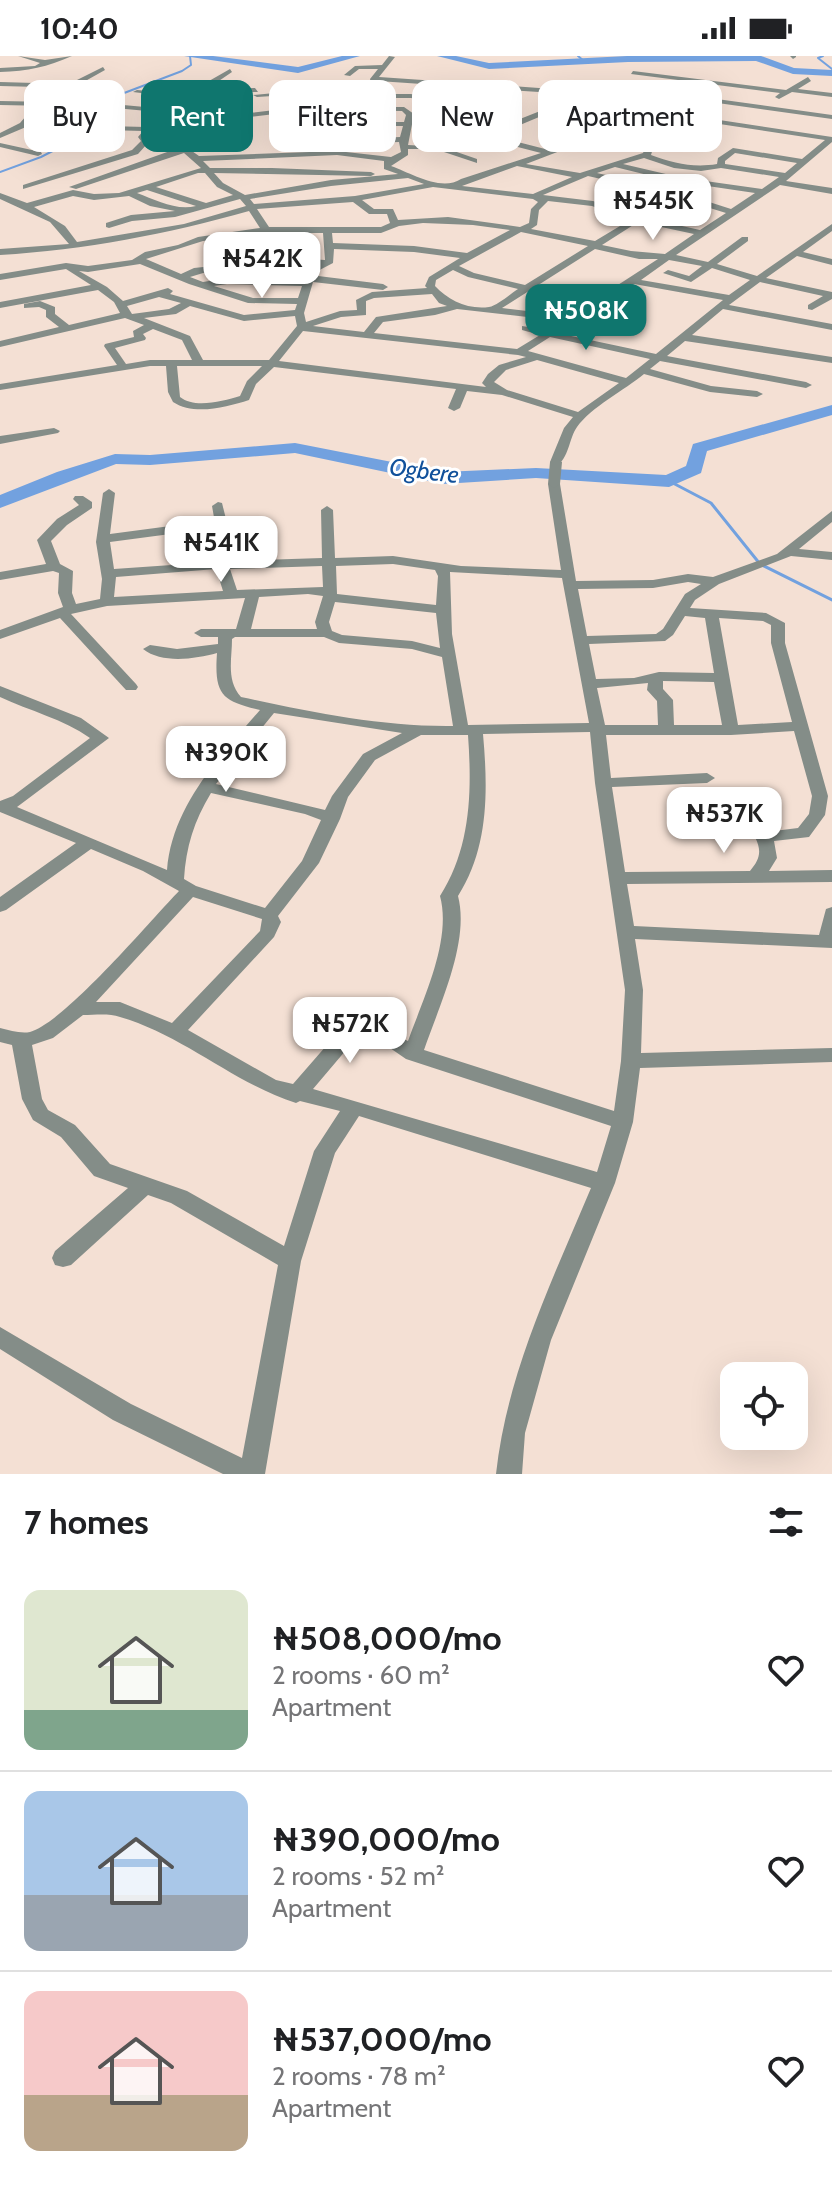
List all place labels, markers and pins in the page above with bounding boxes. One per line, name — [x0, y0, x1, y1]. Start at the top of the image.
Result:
pin: ₦545K — [597, 174, 709, 242]
pin: ₦542K — [206, 232, 318, 300]
pin: ₦508K — [530, 284, 642, 352]
pin: ₦541K — [165, 516, 277, 584]
pin: ₦390K — [170, 726, 282, 794]
pin: ₦537K — [668, 787, 780, 855]
pin: ₦572K — [294, 997, 406, 1065]

